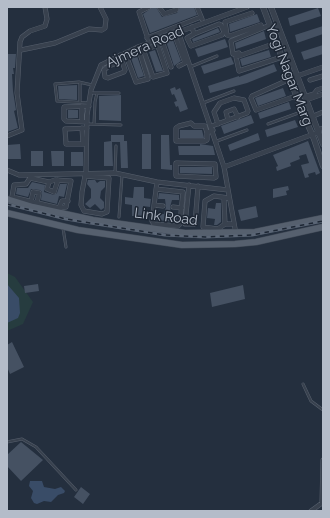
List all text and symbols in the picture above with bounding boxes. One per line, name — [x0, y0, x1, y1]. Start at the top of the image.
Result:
street label: Ajmera Road — [104, 22, 186, 72]
street label: Yogi Nagar Marg — [262, 22, 316, 128]
street label: Link Road — [133, 205, 199, 229]

